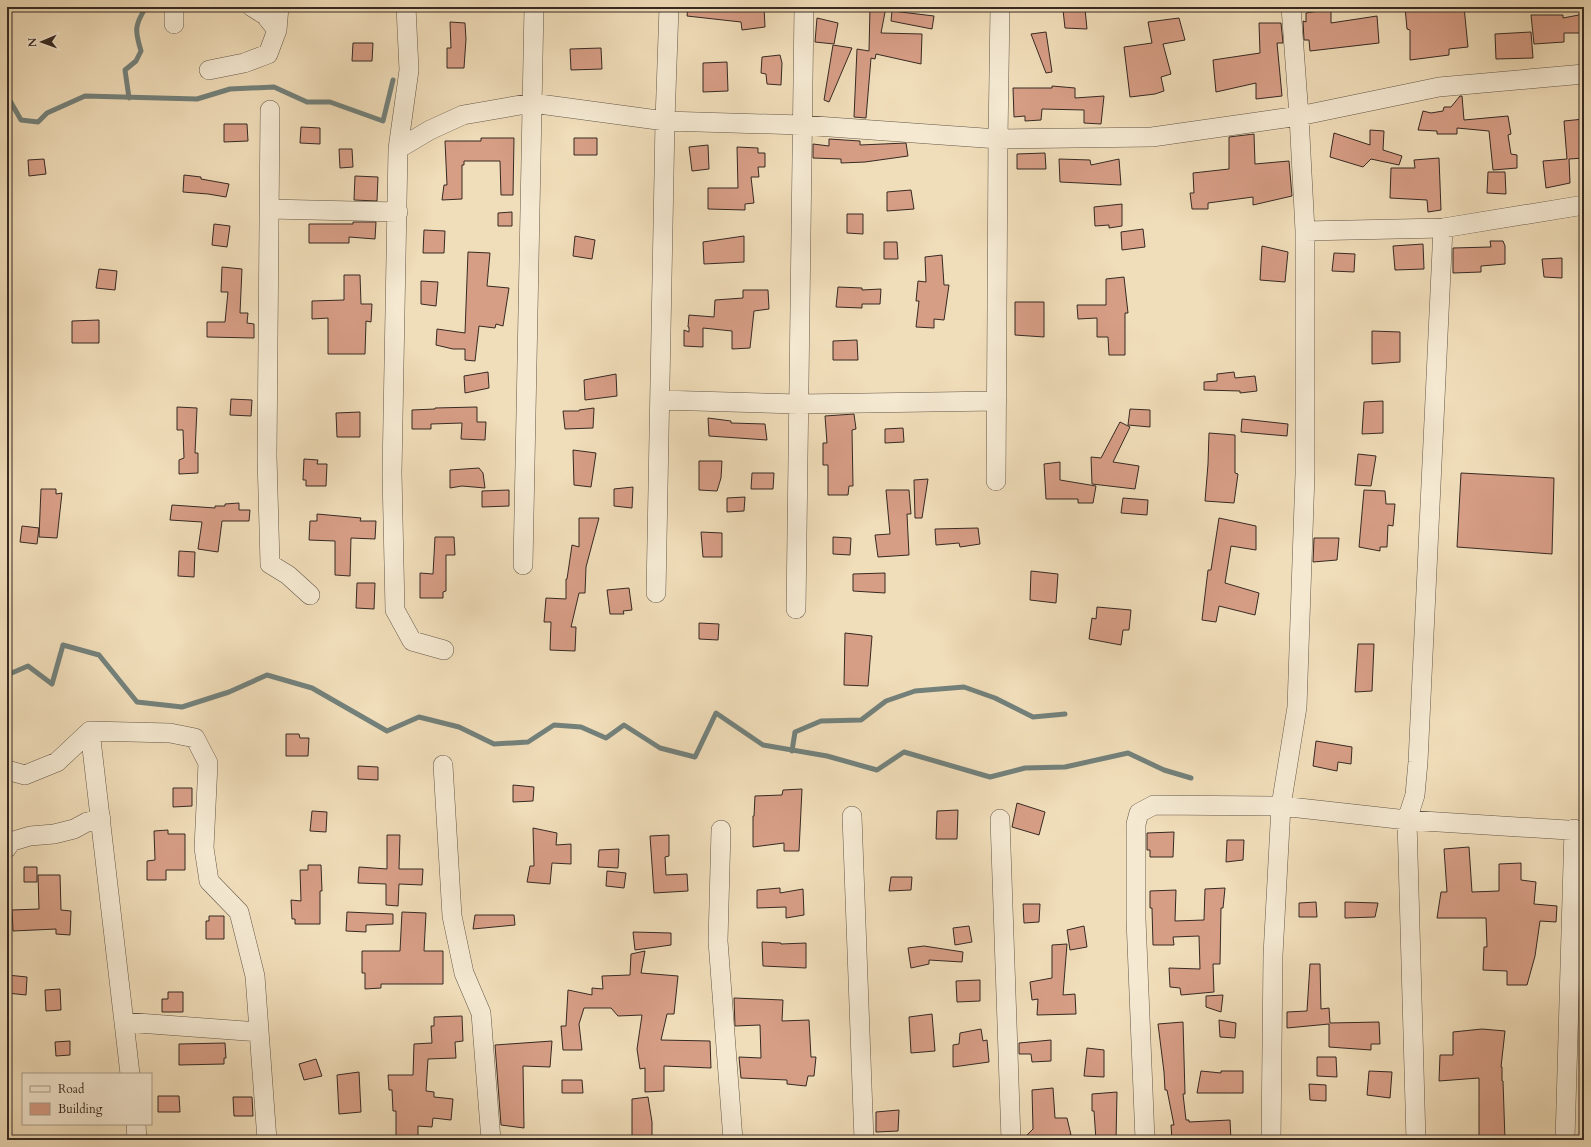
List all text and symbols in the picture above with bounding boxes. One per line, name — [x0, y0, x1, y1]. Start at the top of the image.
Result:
north arrow — [22, 22, 62, 62]
text: N — [25, 37, 40, 47]
legend — [22, 1073, 152, 1125]
text: Road — [58, 1081, 85, 1097]
text: Building — [58, 1101, 103, 1117]

